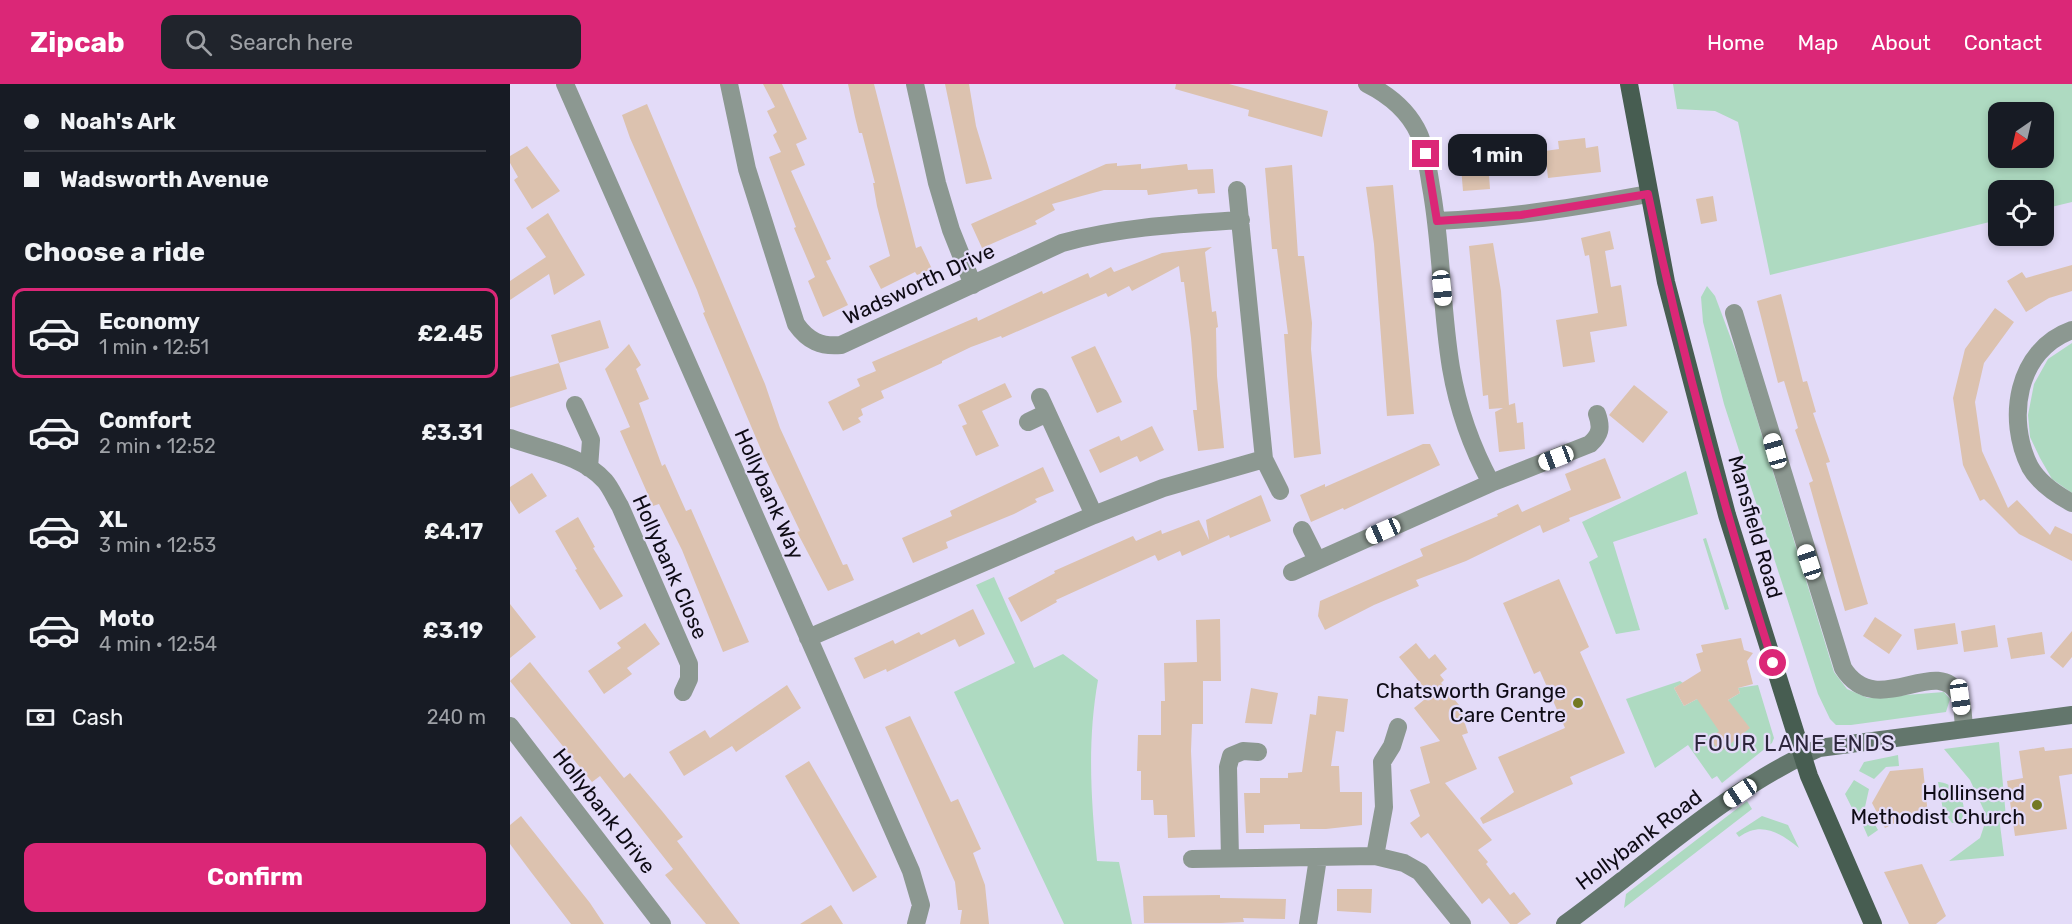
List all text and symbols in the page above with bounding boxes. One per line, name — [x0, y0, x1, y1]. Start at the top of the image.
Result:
search box — [161, 15, 581, 69]
text: Zipcab — [30, 26, 125, 59]
icon: search — [182, 26, 215, 59]
text: Search here — [230, 29, 353, 56]
text: Home — [1707, 30, 1764, 55]
text: Map — [1797, 30, 1838, 55]
text: About — [1871, 30, 1931, 55]
text: Contact — [1964, 30, 2042, 55]
north arrow — [1988, 102, 2054, 168]
map controls — [1988, 102, 2054, 246]
text: Noah's Ark — [60, 108, 176, 135]
callout: 1 min — [1447, 133, 1546, 175]
route end — [1412, 140, 1439, 167]
text: 1 min — [1472, 143, 1523, 167]
text: Wadsworth Avenue — [60, 166, 269, 193]
button: locate — [1988, 180, 2054, 246]
text: Choose a ride — [24, 236, 205, 268]
street label: Wadsworth Drive — [839, 238, 998, 330]
car — [1431, 269, 1453, 307]
icon: car — [27, 306, 81, 360]
text: Economy — [99, 308, 200, 335]
text: £2.45 — [418, 320, 483, 347]
text: 1 min · 12:51 — [99, 335, 209, 359]
icon: car — [27, 405, 81, 459]
text: Comfort — [99, 407, 191, 434]
text: £3.31 — [421, 419, 483, 446]
street label: Hollybank Way — [729, 425, 810, 563]
car — [1761, 431, 1789, 471]
text: 2 min · 12:52 — [99, 434, 216, 458]
car — [1536, 443, 1576, 473]
street label: Mansfield Road — [1723, 453, 1788, 601]
street label: Hollybank Close — [628, 491, 713, 643]
icon: car — [27, 504, 81, 558]
text: XL — [99, 506, 127, 533]
car — [1363, 515, 1403, 547]
text: £4.17 — [424, 518, 483, 545]
text: 3 min · 12:53 — [99, 533, 216, 557]
car — [1795, 542, 1823, 582]
icon: car — [27, 603, 81, 657]
text: Moto — [99, 605, 154, 632]
text: £3.19 — [423, 617, 483, 644]
text: 4 min · 12:54 — [99, 632, 217, 656]
route start — [1759, 649, 1786, 676]
place label: Chatsworth Grange Care Centre — [1376, 678, 1566, 727]
car — [1949, 678, 1971, 716]
marker: Chatsworth Grange Care Centre — [1571, 696, 1585, 710]
icon: cash — [24, 701, 57, 734]
text: Cash — [72, 704, 123, 731]
text: 240 m — [427, 705, 486, 729]
district label: FOUR LANE ENDS — [1694, 730, 1896, 757]
street label: Hollybank Drive — [548, 743, 661, 878]
car — [1720, 775, 1760, 811]
place label: Hollinsend Methodist Church — [1850, 780, 2025, 829]
street label: Hollybank Road — [1571, 784, 1707, 895]
marker: Hollinsend Methodist Church — [2030, 798, 2044, 812]
button: Confirm — [24, 843, 486, 912]

